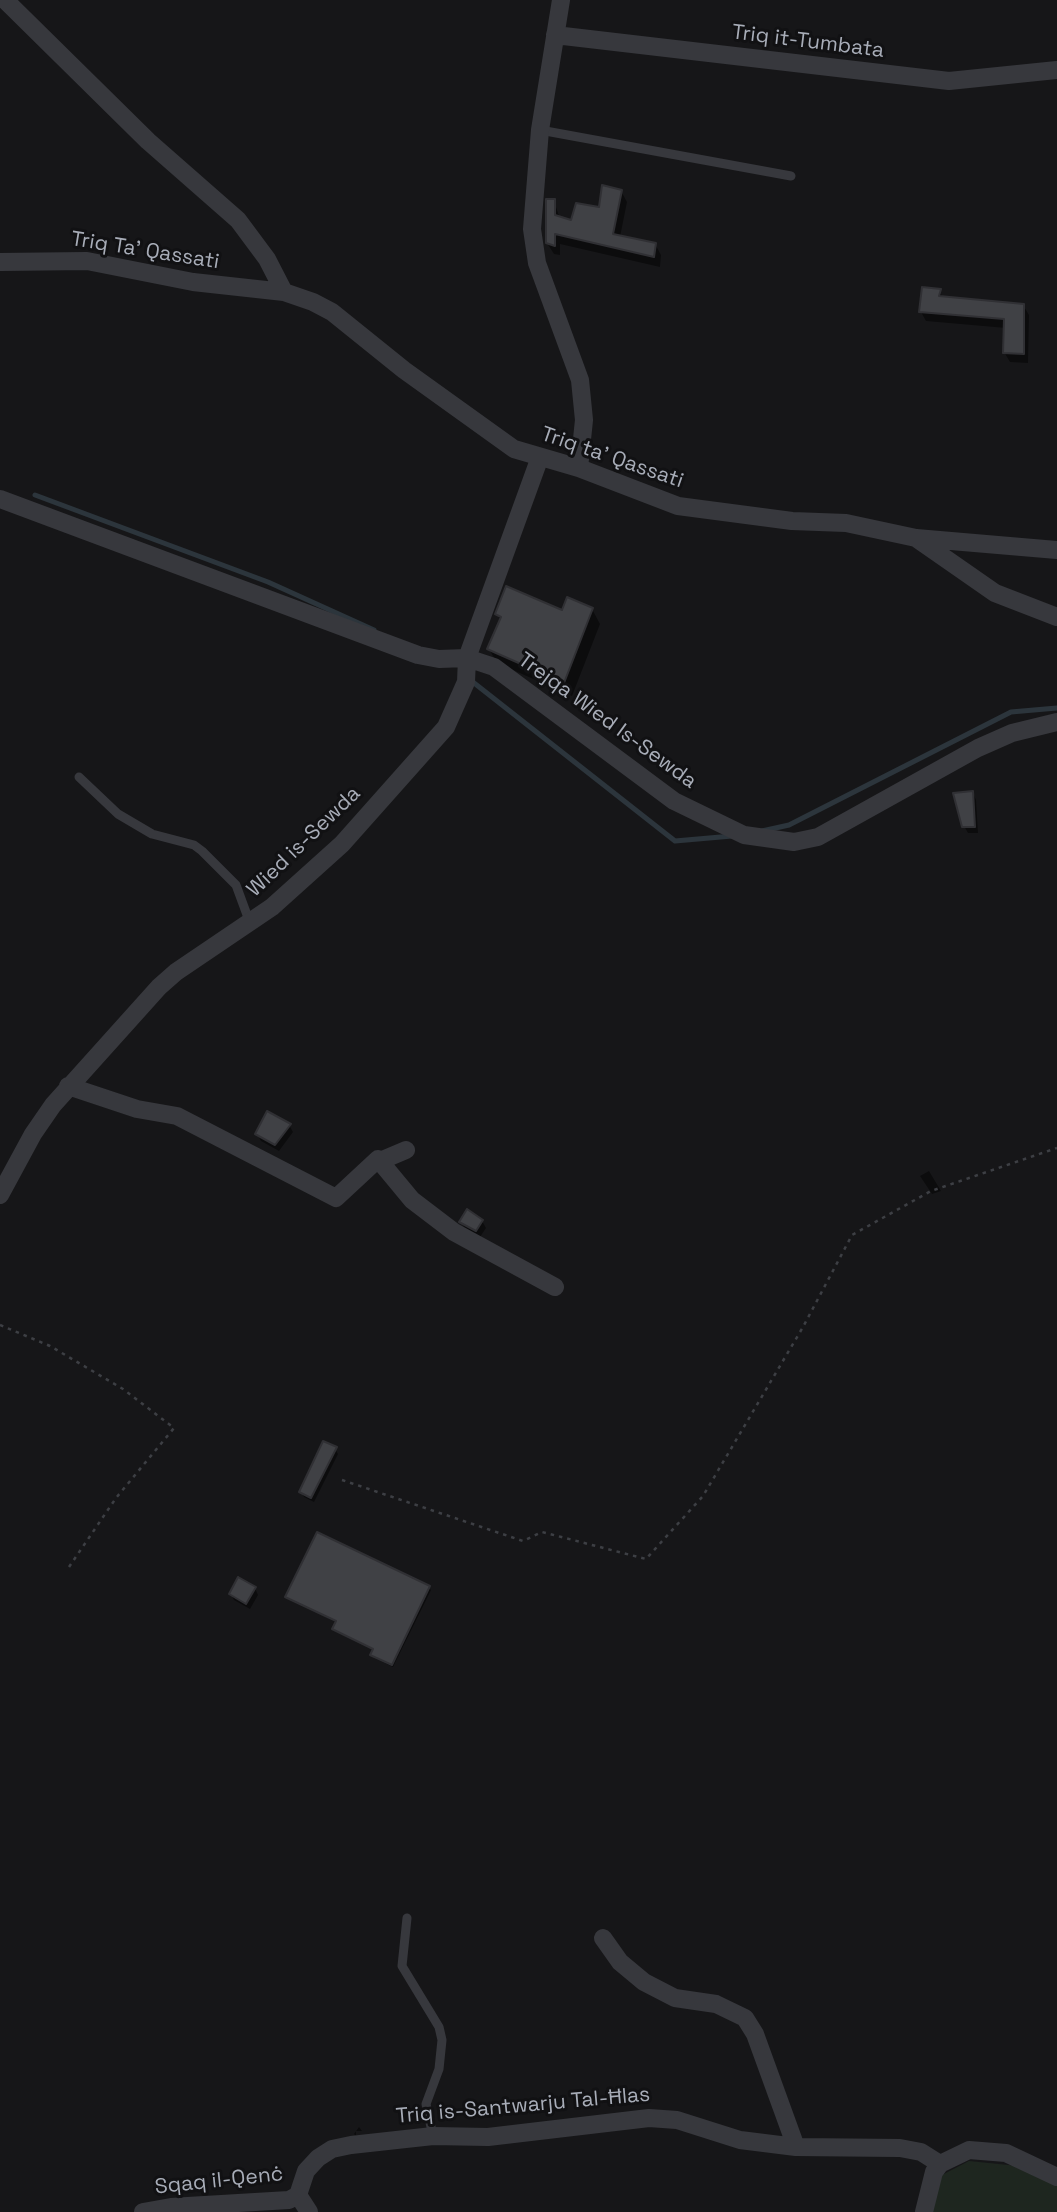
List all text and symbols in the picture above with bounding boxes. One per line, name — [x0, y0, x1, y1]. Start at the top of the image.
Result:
street label: Triq it-Tumbata — [730, 20, 886, 64]
street label: Triq Ta' Qassati — [69, 227, 221, 275]
street label: Triq ta' Qassati — [538, 422, 686, 494]
street label: Trejqa Wied Is-Sewda — [513, 648, 701, 794]
street label: Wied is-Sewda — [242, 782, 366, 902]
street label: Triq is-Santwarju Tal-Ħlas — [395, 2082, 651, 2130]
street label: Sqaq il-Qenċ — [154, 2162, 284, 2200]

